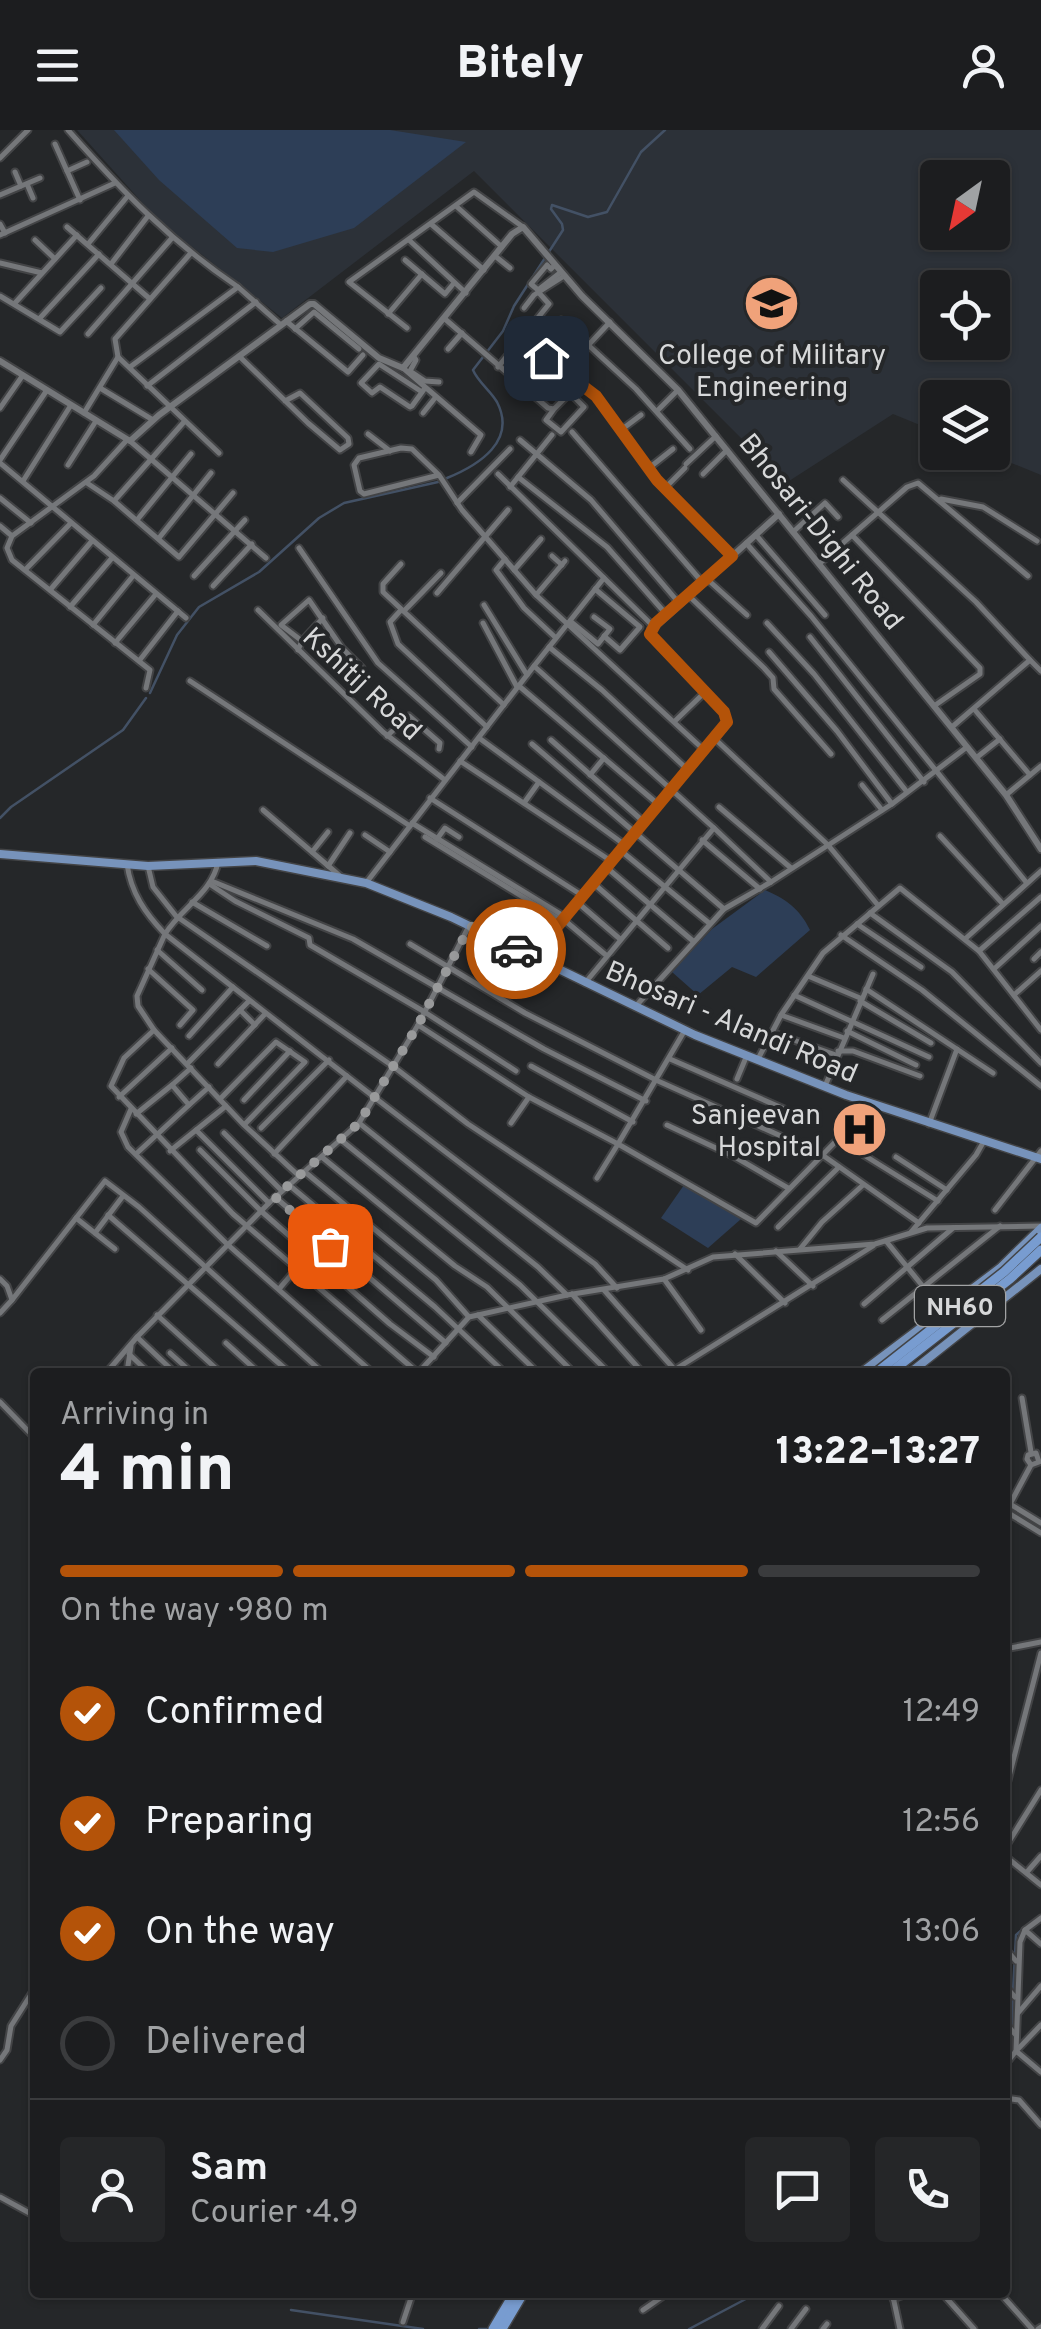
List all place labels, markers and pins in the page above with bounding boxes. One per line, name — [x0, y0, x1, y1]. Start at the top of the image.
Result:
school or university icon: College of Military Engineering — [742, 273, 802, 333]
pin — [504, 316, 589, 401]
place label: College of Military Engineering — [658, 339, 886, 407]
place label: Sanjeevan Hospital — [691, 1099, 821, 1167]
hospital icon: Sanjeevan Hospital — [830, 1100, 890, 1160]
pin — [288, 1204, 373, 1289]

